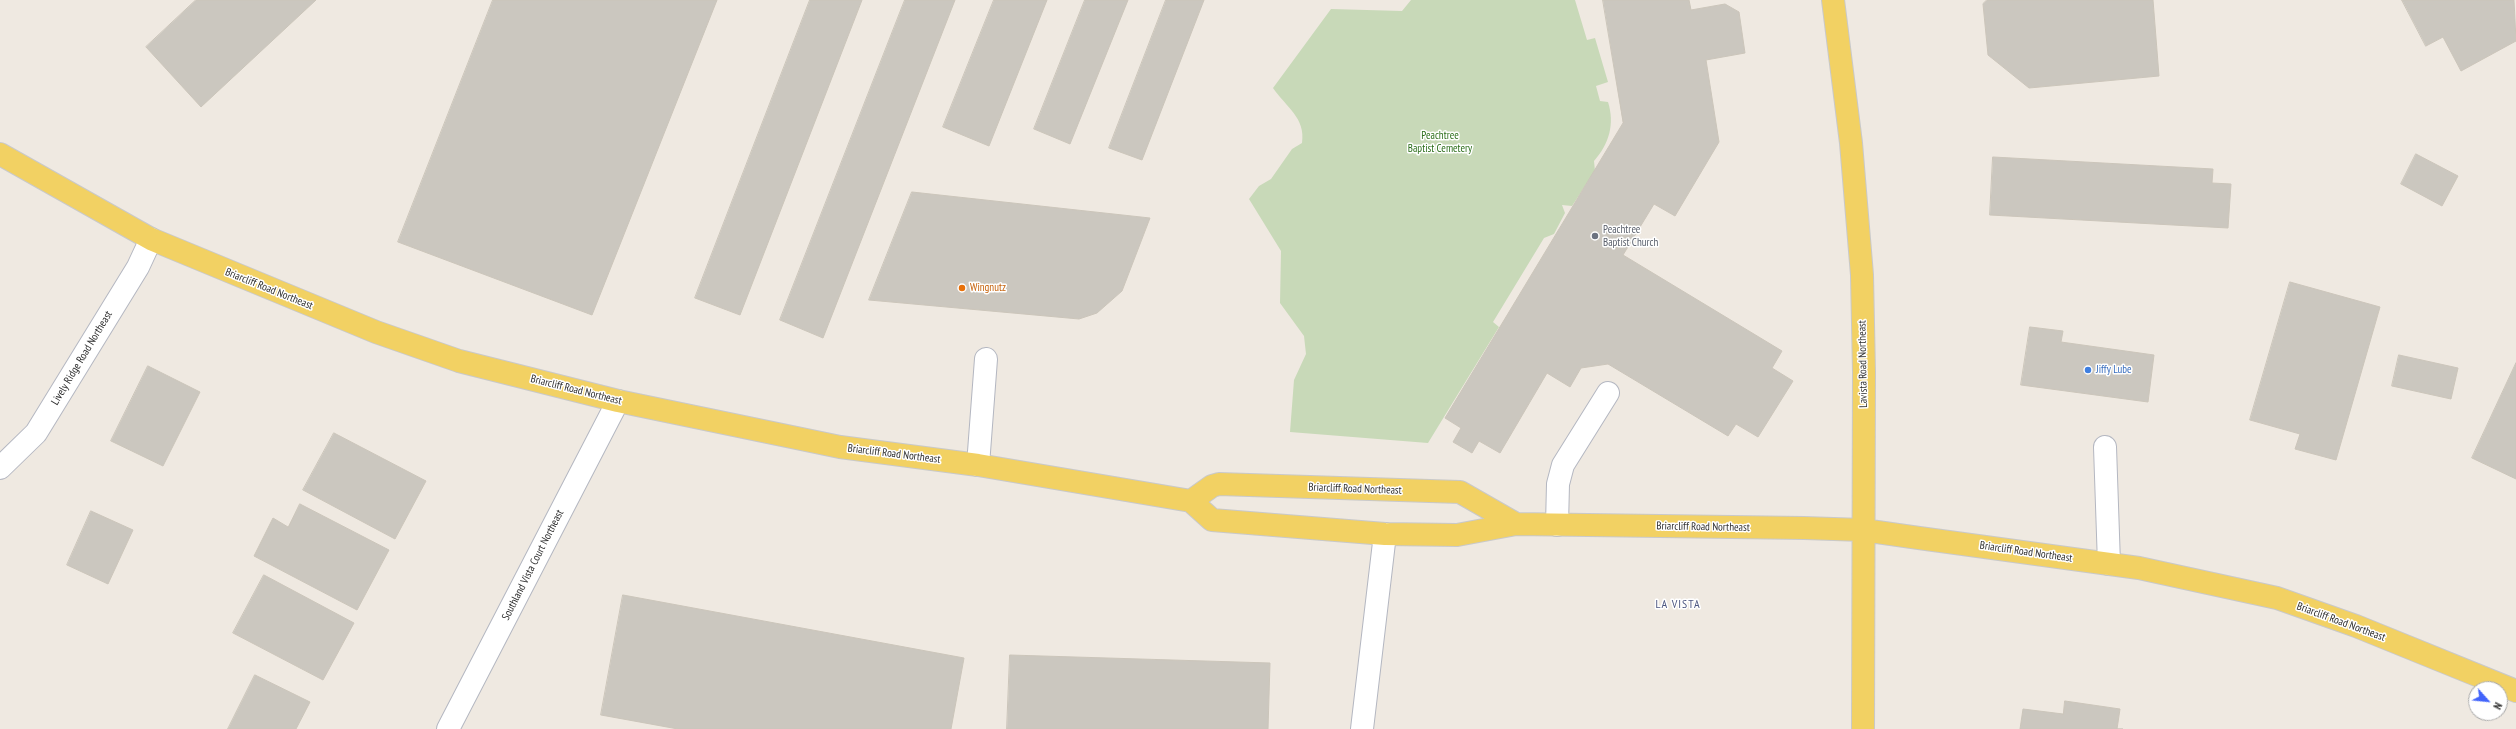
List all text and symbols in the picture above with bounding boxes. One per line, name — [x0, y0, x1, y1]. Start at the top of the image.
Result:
park label: Peachtree Baptist Cemetery — [1408, 129, 1472, 155]
place label: Peachtree Baptist Church — [1603, 223, 1658, 249]
marker: Peachtree Baptist Church — [1590, 231, 1600, 241]
street label: Briarcliff Road Northeast — [223, 265, 315, 313]
place label: Wingnutz — [970, 281, 1006, 295]
marker: Wingnutz — [957, 283, 967, 293]
street label: Lively Ridge Road Northeast — [49, 309, 115, 407]
street label: Lavista Road Northeast — [1856, 320, 1870, 408]
place label: Jiffy Lube — [2096, 363, 2132, 377]
marker: Jiffy Lube — [2083, 365, 2093, 375]
street label: Briarcliff Road Northeast — [529, 372, 623, 408]
street label: Briarcliff Road Northeast — [847, 442, 941, 466]
street label: Briarcliff Road Northeast — [1308, 481, 1402, 497]
street label: Southland Vista Court Northeast — [499, 508, 567, 622]
street label: Briarcliff Road Northeast — [1656, 520, 1750, 534]
street label: Briarcliff Road Northeast — [1979, 539, 2073, 565]
district label: LA VISTA — [1655, 598, 1701, 612]
street label: Briarcliff Road Northeast — [2295, 600, 2387, 644]
north arrow — [2468, 681, 2508, 721]
text: N — [2490, 700, 2505, 712]

